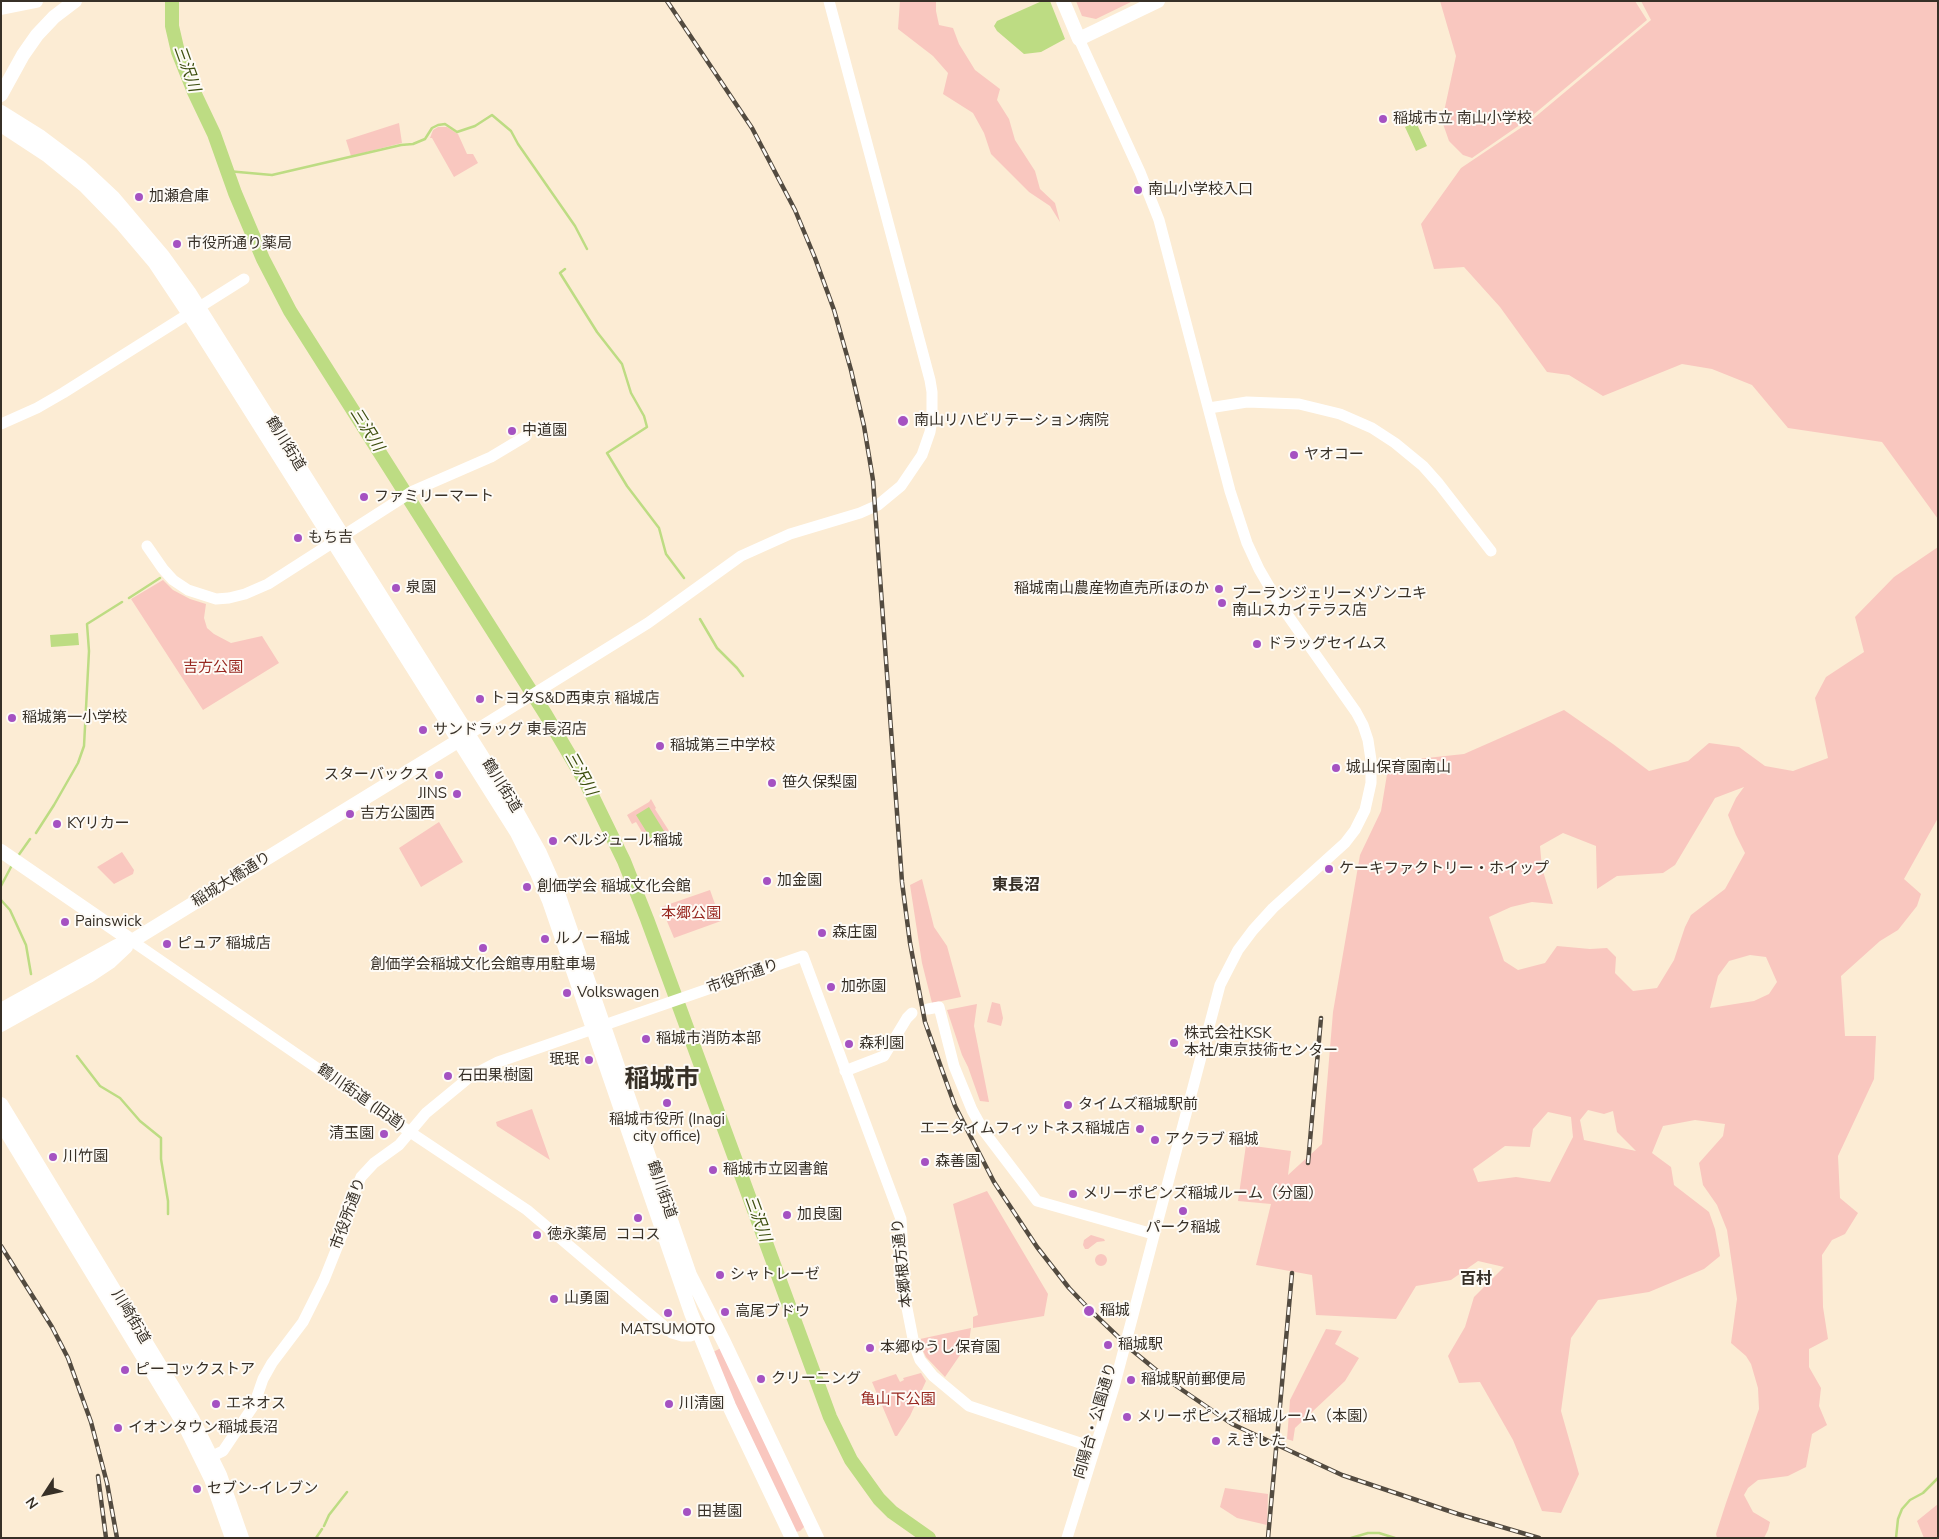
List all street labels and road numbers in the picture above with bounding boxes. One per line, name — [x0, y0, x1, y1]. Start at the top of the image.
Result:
street label: 鶴川街道 — [261, 414, 309, 474]
street label: 鶴川街道 — [477, 756, 525, 816]
street label: 稲城大橋通り — [189, 849, 275, 911]
street label: 市役所通り — [705, 956, 781, 998]
street label: 鶴川街道 (旧道) — [314, 1061, 408, 1135]
street label: 鶴川街道 — [643, 1159, 679, 1221]
street label: 市役所通り — [328, 1176, 370, 1252]
street label: 本郷根方通り — [889, 1217, 917, 1309]
street label: 川崎街道 — [107, 1287, 153, 1347]
street label: 向陽台・公園通り — [1071, 1361, 1121, 1481]

